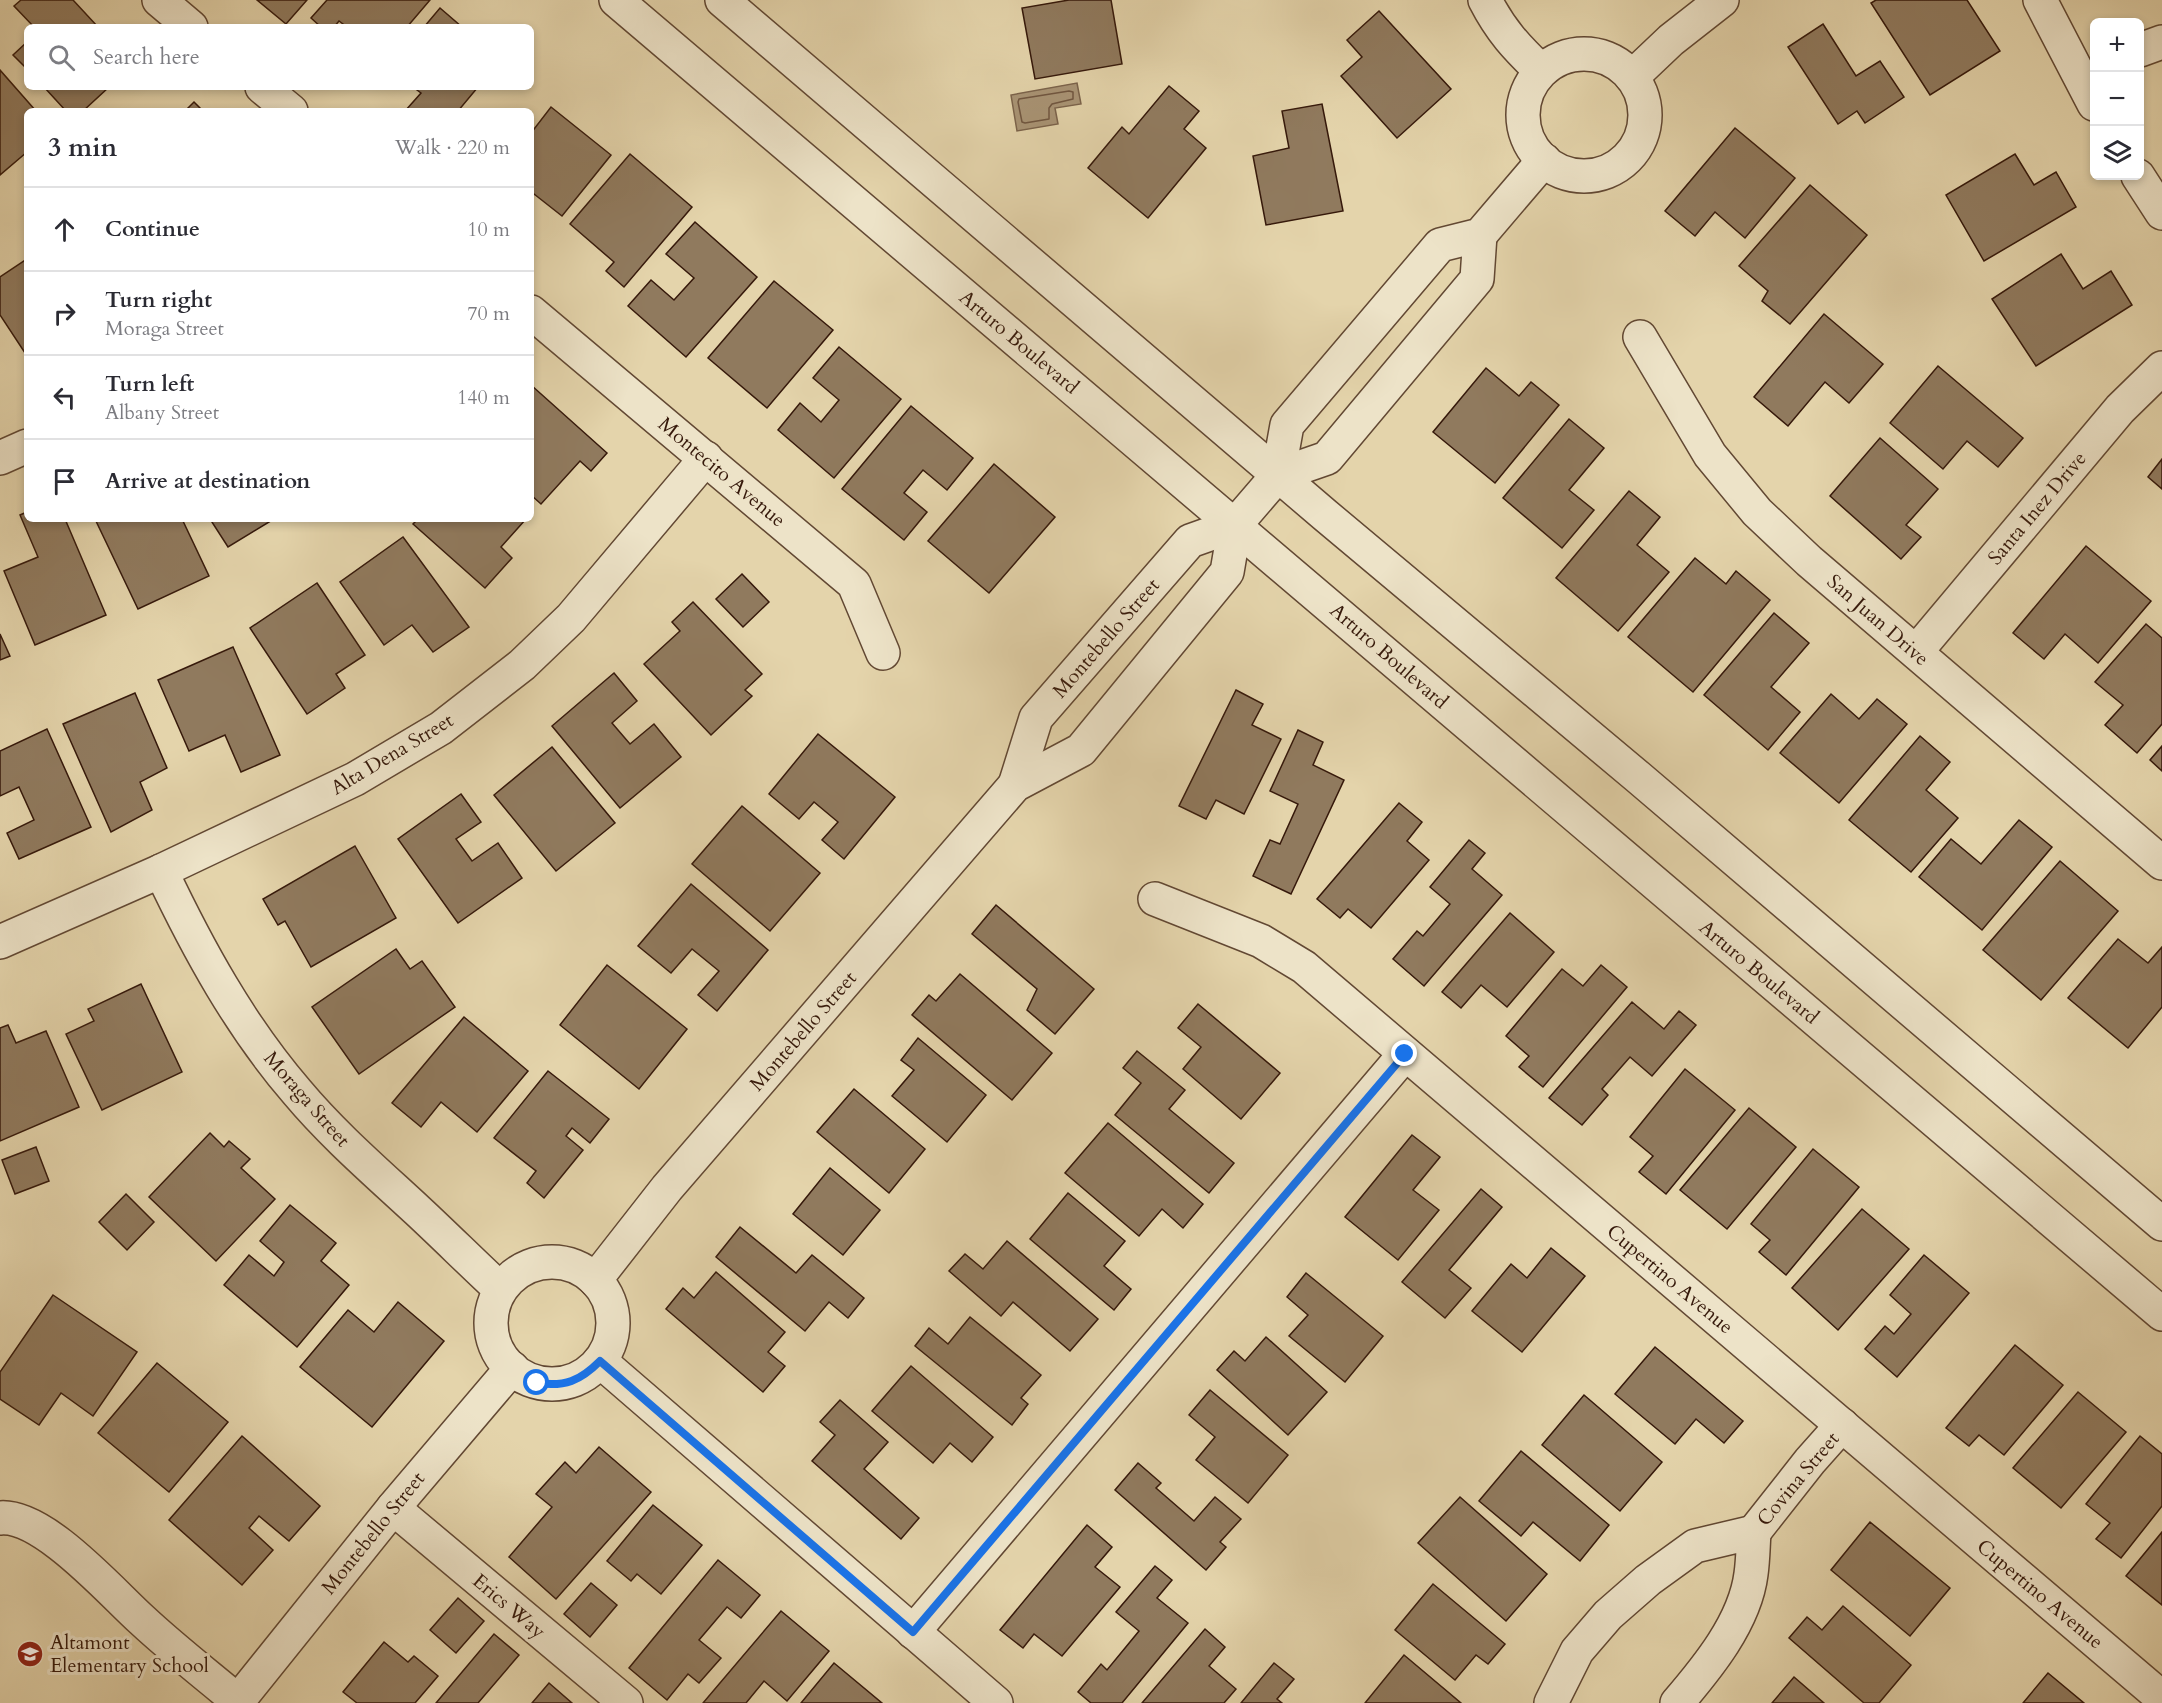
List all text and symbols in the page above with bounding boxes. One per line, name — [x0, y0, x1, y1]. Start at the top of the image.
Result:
map controls — [2090, 18, 2144, 180]
button: + — [2090, 18, 2144, 72]
search box — [24, 24, 534, 90]
icon: search — [45, 41, 78, 74]
text: Search here — [93, 42, 200, 72]
button: − — [2090, 72, 2144, 126]
button: layers — [2090, 126, 2144, 180]
text: 3 min — [48, 130, 117, 165]
text: Walk · 220 m — [395, 134, 510, 161]
icon: ahead — [48, 213, 81, 246]
text: Continue — [105, 214, 200, 244]
text: 10 m — [467, 216, 510, 243]
street label: Arturo Boulevard — [953, 284, 1085, 400]
text: Turn right — [105, 285, 212, 315]
icon: right — [48, 297, 81, 330]
text: 70 m — [467, 300, 510, 327]
text: Moraga Street — [105, 315, 224, 342]
text: Turn left — [105, 369, 194, 399]
icon: left — [48, 381, 81, 414]
text: 140 m — [457, 384, 510, 411]
text: Albany Street — [105, 399, 219, 426]
street label: Montecito Avenue — [653, 411, 791, 533]
street label: Santa Inez Drive — [1982, 446, 2092, 570]
icon: arrive — [48, 465, 81, 498]
text: Arrive at destination — [105, 466, 310, 496]
street label: San Juan Drive — [1821, 568, 1935, 672]
street label: Montebello Street — [1046, 572, 1166, 704]
street label: Arturo Boulevard — [1324, 597, 1454, 715]
street label: Alta Dena Street — [326, 706, 459, 801]
street label: Arturo Boulevard — [1693, 914, 1825, 1030]
street label: Montebello Street — [743, 965, 863, 1097]
route end — [1391, 1040, 1417, 1066]
street label: Moraga Street — [258, 1045, 357, 1153]
street label: Cupertino Avenue — [1601, 1218, 1739, 1340]
route start — [523, 1369, 549, 1395]
street label: Covina Street — [1751, 1426, 1846, 1532]
street label: Montebello Street — [315, 1465, 431, 1600]
street label: Cupertino Avenue — [1971, 1533, 2109, 1655]
street label: Erics Way — [467, 1567, 552, 1645]
place label: Altamont Elementary School — [50, 1629, 209, 1679]
school or university icon: Altamont Elementary School — [15, 1639, 45, 1669]

